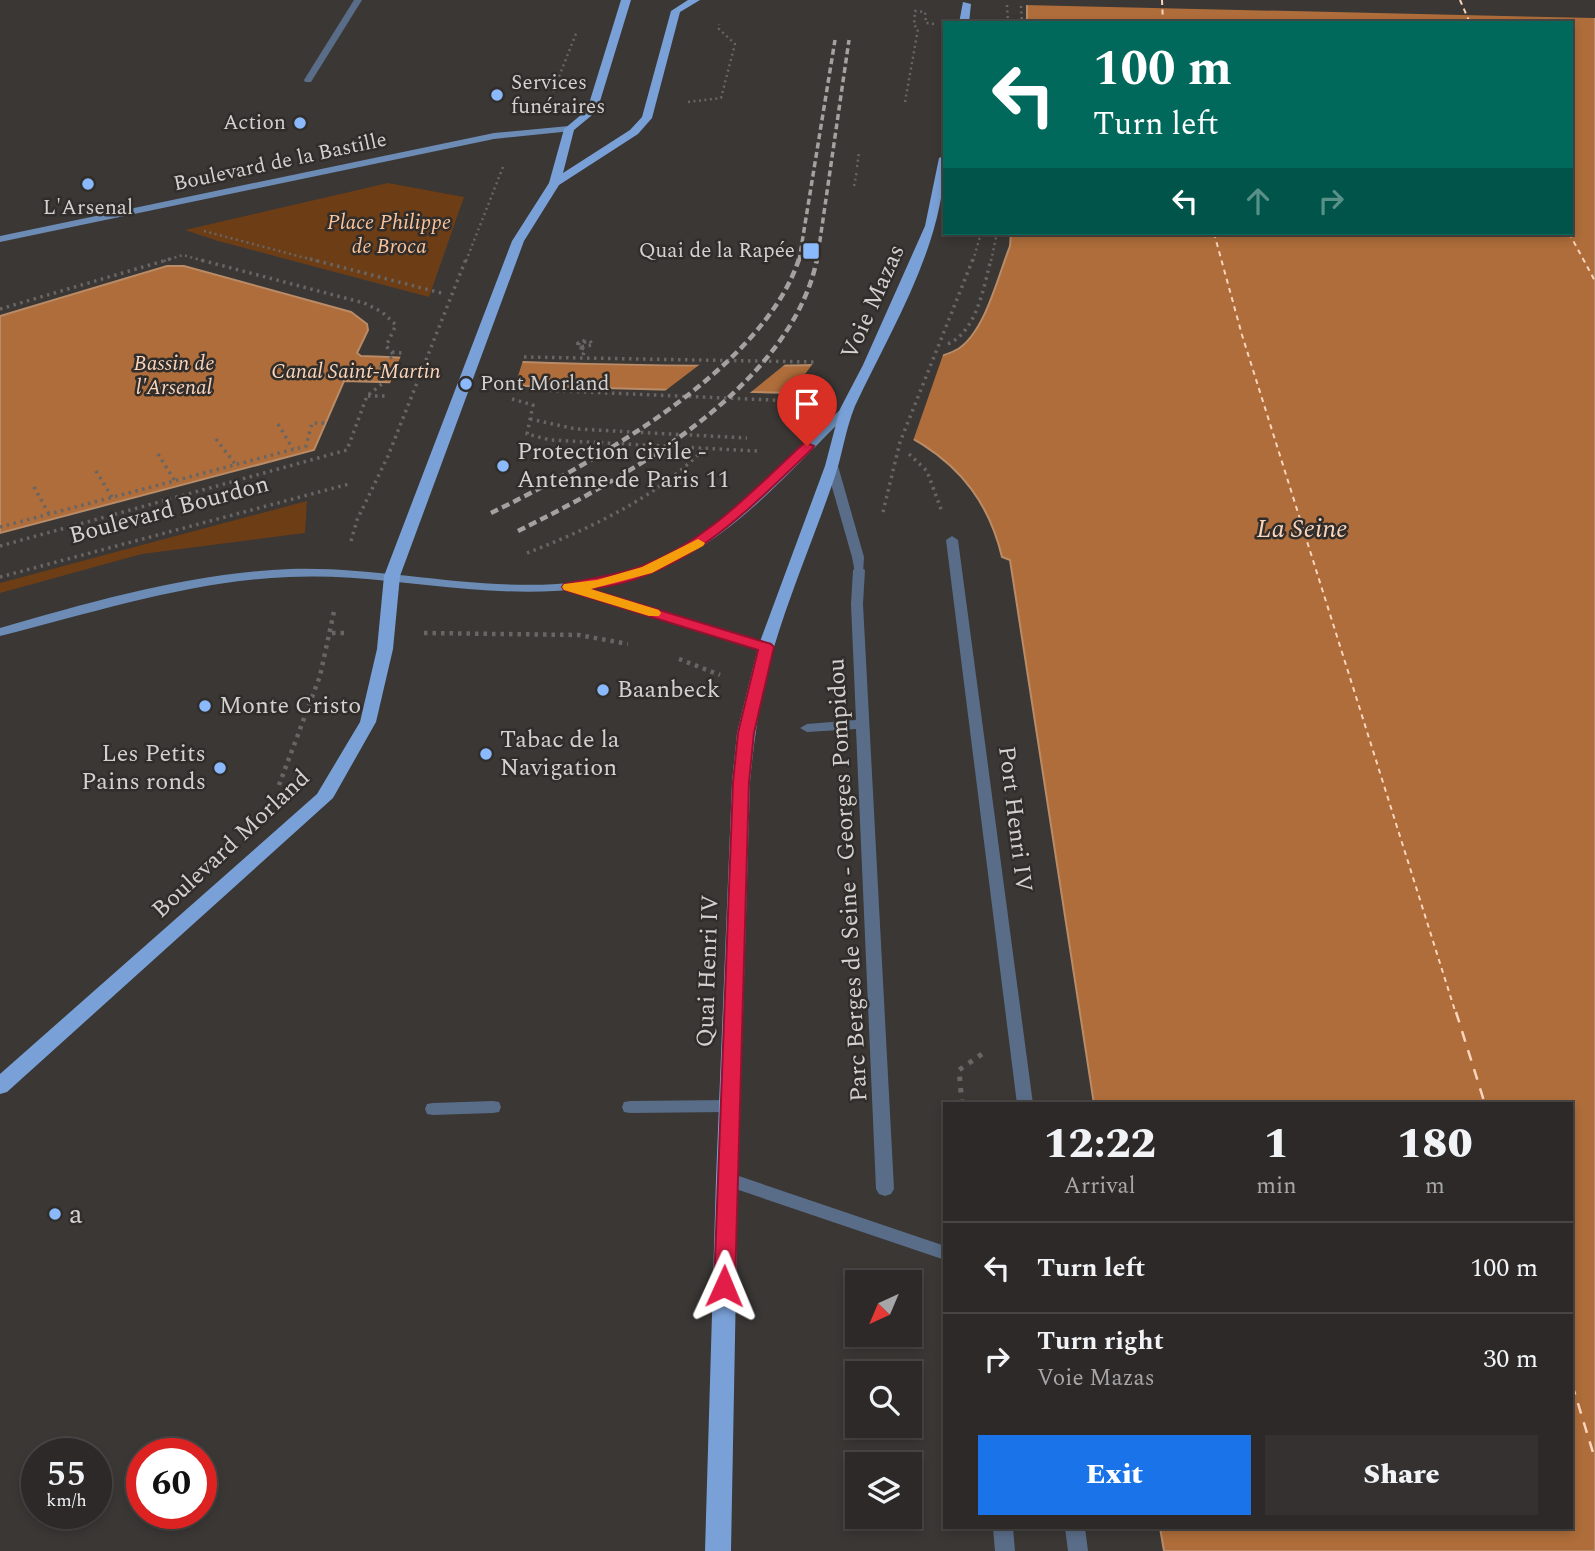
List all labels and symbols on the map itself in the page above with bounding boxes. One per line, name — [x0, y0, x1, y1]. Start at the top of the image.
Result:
place label: Services funéraires — [511, 67, 605, 123]
marker: Services funéraires — [489, 87, 505, 103]
place label: Action — [223, 107, 286, 139]
marker: Action — [292, 115, 308, 131]
street label: Boulevard de la Bastille — [170, 124, 390, 200]
marker: L'Arsenal — [80, 176, 96, 192]
place label: L'Arsenal — [43, 192, 133, 224]
park label: Place Philippe de Broca — [327, 207, 451, 263]
place label: Quai de la Rapée — [639, 235, 795, 267]
street label: Voie Mazas — [832, 239, 914, 365]
marker: Quai de la Rapée — [801, 241, 821, 261]
water label: Bassin de l'Arsenal — [134, 348, 214, 404]
water label: Canal Saint-Martin — [271, 356, 441, 388]
place label: Pont Morland — [480, 368, 609, 400]
pin — [777, 374, 837, 446]
marker: Pont Morland — [458, 376, 474, 392]
place label: Protection civile - Antenne de Paris 11 — [517, 434, 730, 498]
marker: Protection civile - Antenne de Paris 11 — [495, 458, 511, 474]
street label: Boulevard Bourdon — [65, 466, 273, 554]
water label: La Seine — [1257, 509, 1347, 549]
street label: Parc Berges de Seine - Georges Pompidou — [818, 657, 878, 1103]
place label: Baanbeck — [617, 672, 720, 708]
marker: Baanbeck — [595, 682, 611, 698]
place label: Monte Cristo — [219, 688, 361, 724]
marker: Monte Cristo — [197, 698, 213, 714]
place label: Tabac de la Navigation — [500, 722, 620, 786]
place label: Les Petits Pains ronds — [81, 736, 206, 800]
street label: Port Henri IV — [988, 744, 1042, 894]
marker: Tabac de la Navigation — [478, 746, 494, 762]
marker: Les Petits Pains ronds — [212, 760, 228, 776]
street label: Boulevard Morland — [144, 761, 318, 927]
street label: Quai Henri IV — [687, 894, 729, 1048]
place label: a — [69, 1193, 83, 1236]
marker: a — [47, 1206, 63, 1222]
position arrow — [687, 1249, 761, 1323]
north arrow — [845, 1270, 922, 1348]
speed limit sign: 60 — [126, 1438, 217, 1529]

